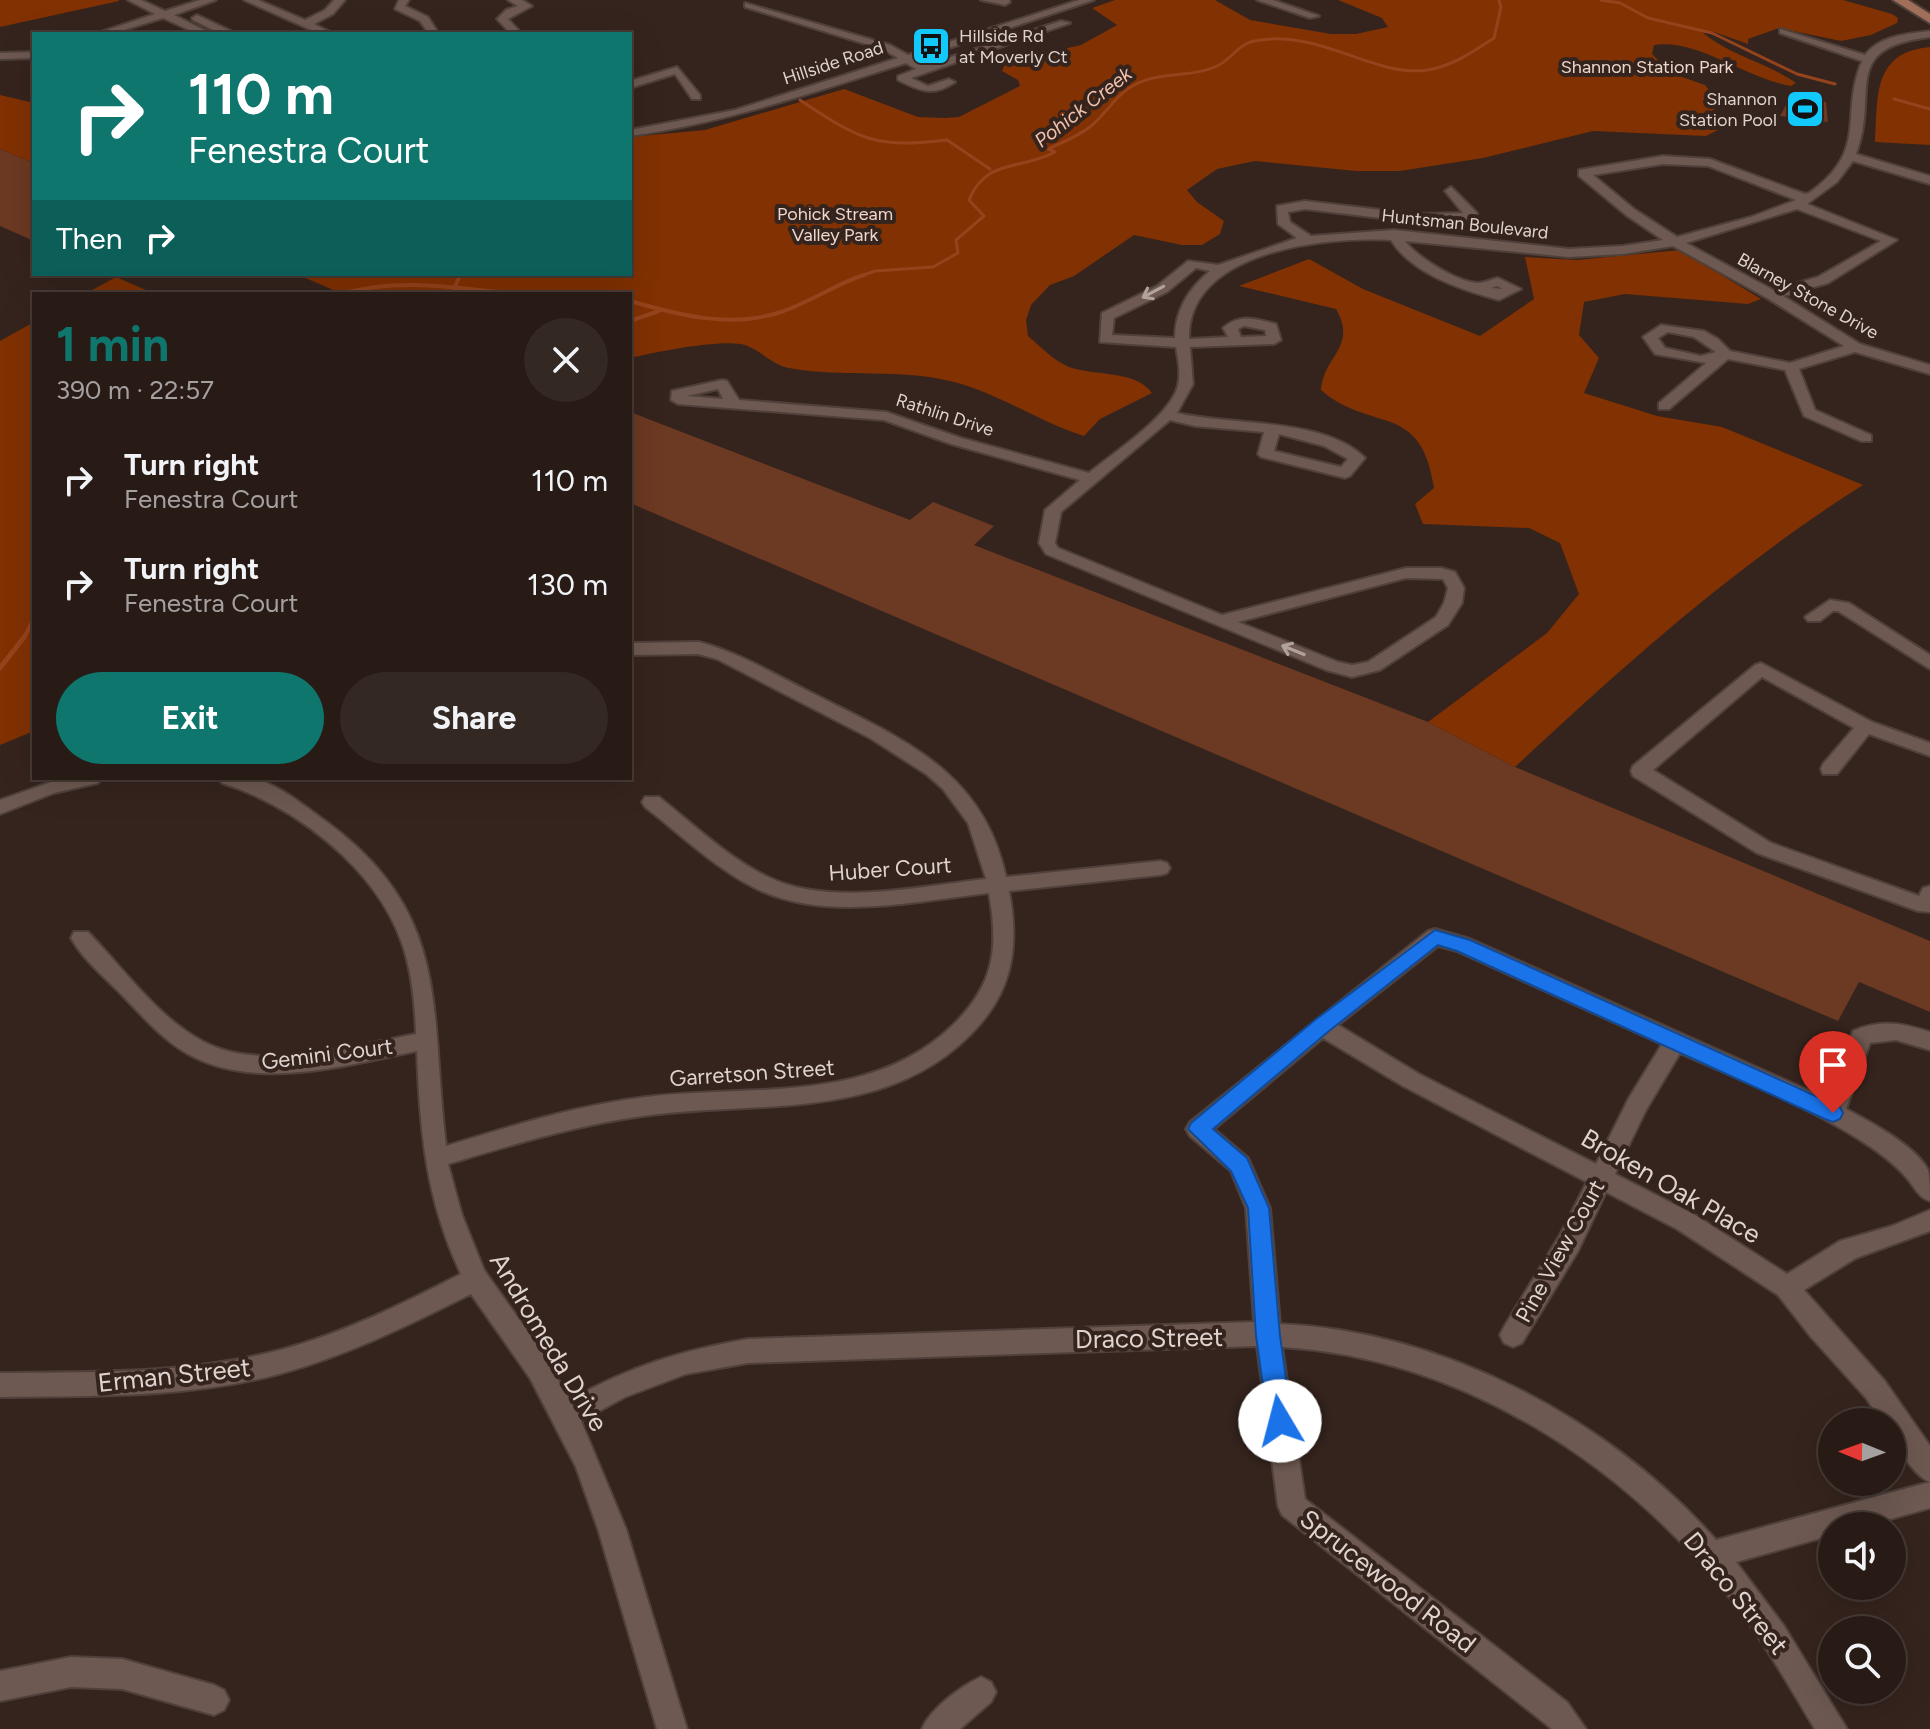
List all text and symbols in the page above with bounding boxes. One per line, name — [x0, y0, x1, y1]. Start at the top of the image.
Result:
bus stop icon: Hillside Rd at Moverly Ct — [910, 25, 952, 67]
place label: Hillside Rd at Moverly Ct — [959, 25, 1068, 68]
street label: Hillside Road — [780, 36, 886, 90]
park label: Shannon Station Park — [1561, 56, 1733, 78]
text: 110 m — [188, 61, 334, 128]
water label: Pohick Creek — [1029, 61, 1138, 153]
icon: right — [56, 64, 160, 168]
place label: Shannon Station Pool — [1679, 88, 1777, 131]
sports icon: Shannon Station Pool — [1784, 88, 1826, 130]
text: Fenestra Court — [188, 129, 429, 172]
park label: Pohick Stream Valley Park — [777, 203, 893, 246]
street label: Huntsman Boulevard — [1380, 204, 1550, 244]
icon: right — [138, 216, 182, 260]
text: Then — [56, 220, 122, 257]
street label: Blarney Stone Drive — [1734, 248, 1883, 344]
one-way arrow — [1142, 285, 1166, 300]
text: 1 min — [56, 315, 169, 373]
button: close — [524, 318, 608, 402]
text: 390 m · 22:57 — [56, 374, 214, 406]
street label: Rathlin Drive — [893, 389, 997, 441]
text: Turn right — [124, 446, 259, 483]
icon: right — [56, 458, 100, 502]
text: 110 m — [531, 462, 608, 499]
text: Fenestra Court — [124, 483, 298, 515]
text: Turn right — [124, 550, 259, 587]
icon: right — [56, 562, 100, 606]
text: 130 m — [527, 566, 608, 603]
text: Fenestra Court — [124, 587, 298, 619]
one-way arrow — [1281, 642, 1306, 656]
button: Exit — [56, 672, 324, 764]
button: Share — [340, 672, 608, 764]
street label: Huber Court — [828, 851, 952, 887]
pin — [1799, 1031, 1867, 1113]
street label: Gemini Court — [260, 1033, 394, 1075]
icon: arrive — [1811, 1043, 1855, 1087]
street label: Garretson Street — [669, 1054, 835, 1092]
street label: Broken Oak Place — [1576, 1122, 1766, 1250]
street label: Pine View Court — [1510, 1175, 1610, 1327]
street label: Andromeda Drive — [483, 1247, 615, 1437]
street label: Draco Street — [1075, 1321, 1224, 1355]
street label: Erman Street — [96, 1351, 252, 1399]
position arrow — [1238, 1379, 1322, 1463]
north arrow — [1818, 1408, 1906, 1496]
map controls — [1818, 1408, 1906, 1704]
street label: Sprucewood Road — [1294, 1502, 1482, 1660]
button: sound — [1818, 1512, 1906, 1600]
street label: Draco Street — [1677, 1525, 1795, 1661]
button: search — [1818, 1616, 1906, 1704]

